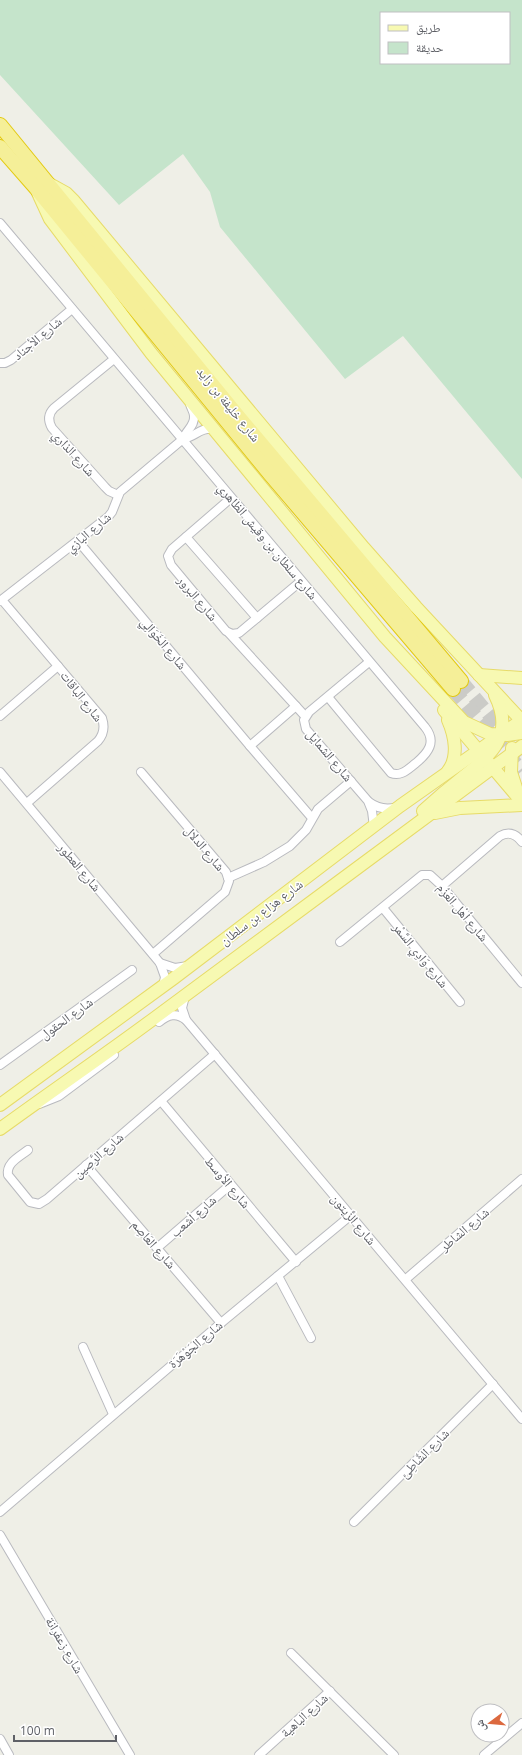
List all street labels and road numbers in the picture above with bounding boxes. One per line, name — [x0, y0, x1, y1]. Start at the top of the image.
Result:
street label: شارع الأجناد — [9, 312, 66, 365]
street label: شارع خليفة بن زايد — [192, 363, 265, 446]
street label: شارع الذاري — [47, 426, 100, 481]
street label: شارع سلطان بن وقيش الظاهري — [212, 479, 322, 605]
street label: شارع البازي — [62, 508, 116, 558]
street label: شارع البرور — [172, 571, 222, 625]
street label: شارع الخَوَالِي — [135, 613, 191, 675]
street label: شارع الباقات — [56, 667, 108, 726]
street label: شارع الشمايل — [302, 725, 357, 786]
street label: شارع الدلال — [180, 821, 229, 875]
street label: شارع العطور — [53, 838, 106, 896]
street label: شارع هزاع بن سلطان — [216, 875, 307, 950]
street label: شارع أهْل العَزْم — [432, 879, 493, 946]
street label: شارع وَادِي السَّمْر — [387, 918, 453, 993]
street label: شارع الحقول — [36, 993, 97, 1044]
street label: شارع الرَّصِين — [69, 1128, 128, 1183]
street label: شارع الأوسط — [200, 1152, 255, 1212]
street label: شارع الزَّيتون — [326, 1189, 381, 1249]
street label: شارع أشعب — [166, 1191, 221, 1242]
street label: شارع الشاطر — [435, 1203, 493, 1256]
street label: شارع العَاصِم — [127, 1216, 180, 1273]
street label: شارع الجَوْهَرَة — [164, 1316, 227, 1373]
street label: شارع الشَّاطِئ — [395, 1424, 453, 1482]
street label: شارع زعفرانة — [41, 1613, 88, 1677]
street label: شارع الباهية — [276, 1689, 332, 1742]

